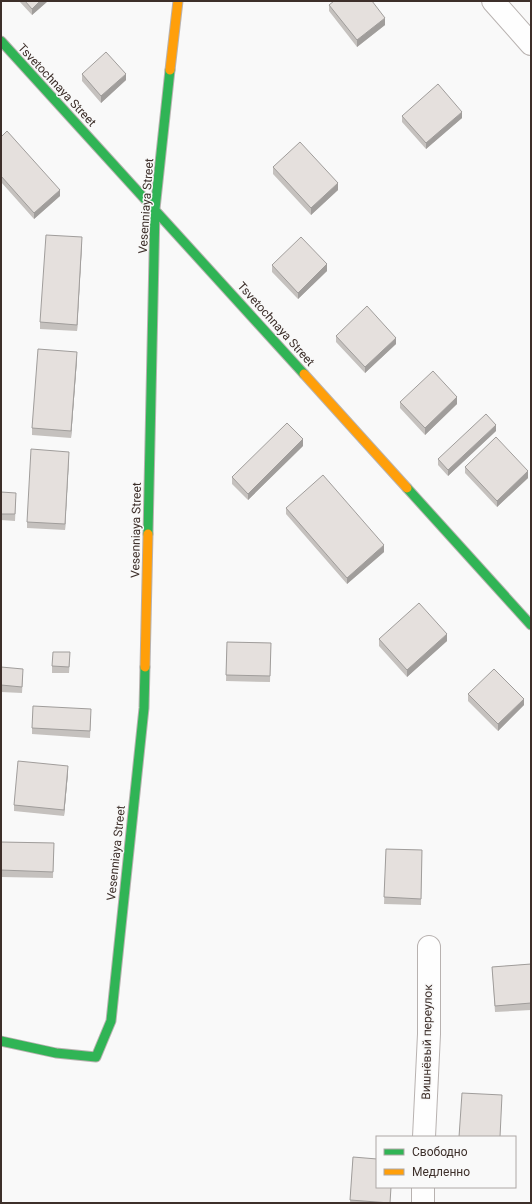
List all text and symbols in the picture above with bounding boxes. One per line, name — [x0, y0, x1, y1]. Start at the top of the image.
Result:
street label: Tsvetochnaya Street — [15, 41, 99, 129]
street label: Vesenniaya Street — [136, 158, 156, 254]
street label: Tsvetochnaya Street — [235, 279, 317, 369]
street label: Vesenniaya Street — [128, 482, 144, 578]
street label: Vesenniaya Street — [104, 805, 128, 901]
street label: Вишнёвый переулок — [419, 984, 435, 1100]
legend — [376, 1136, 516, 1188]
text: Свободно — [412, 1145, 468, 1159]
text: Медленно — [412, 1165, 470, 1179]

